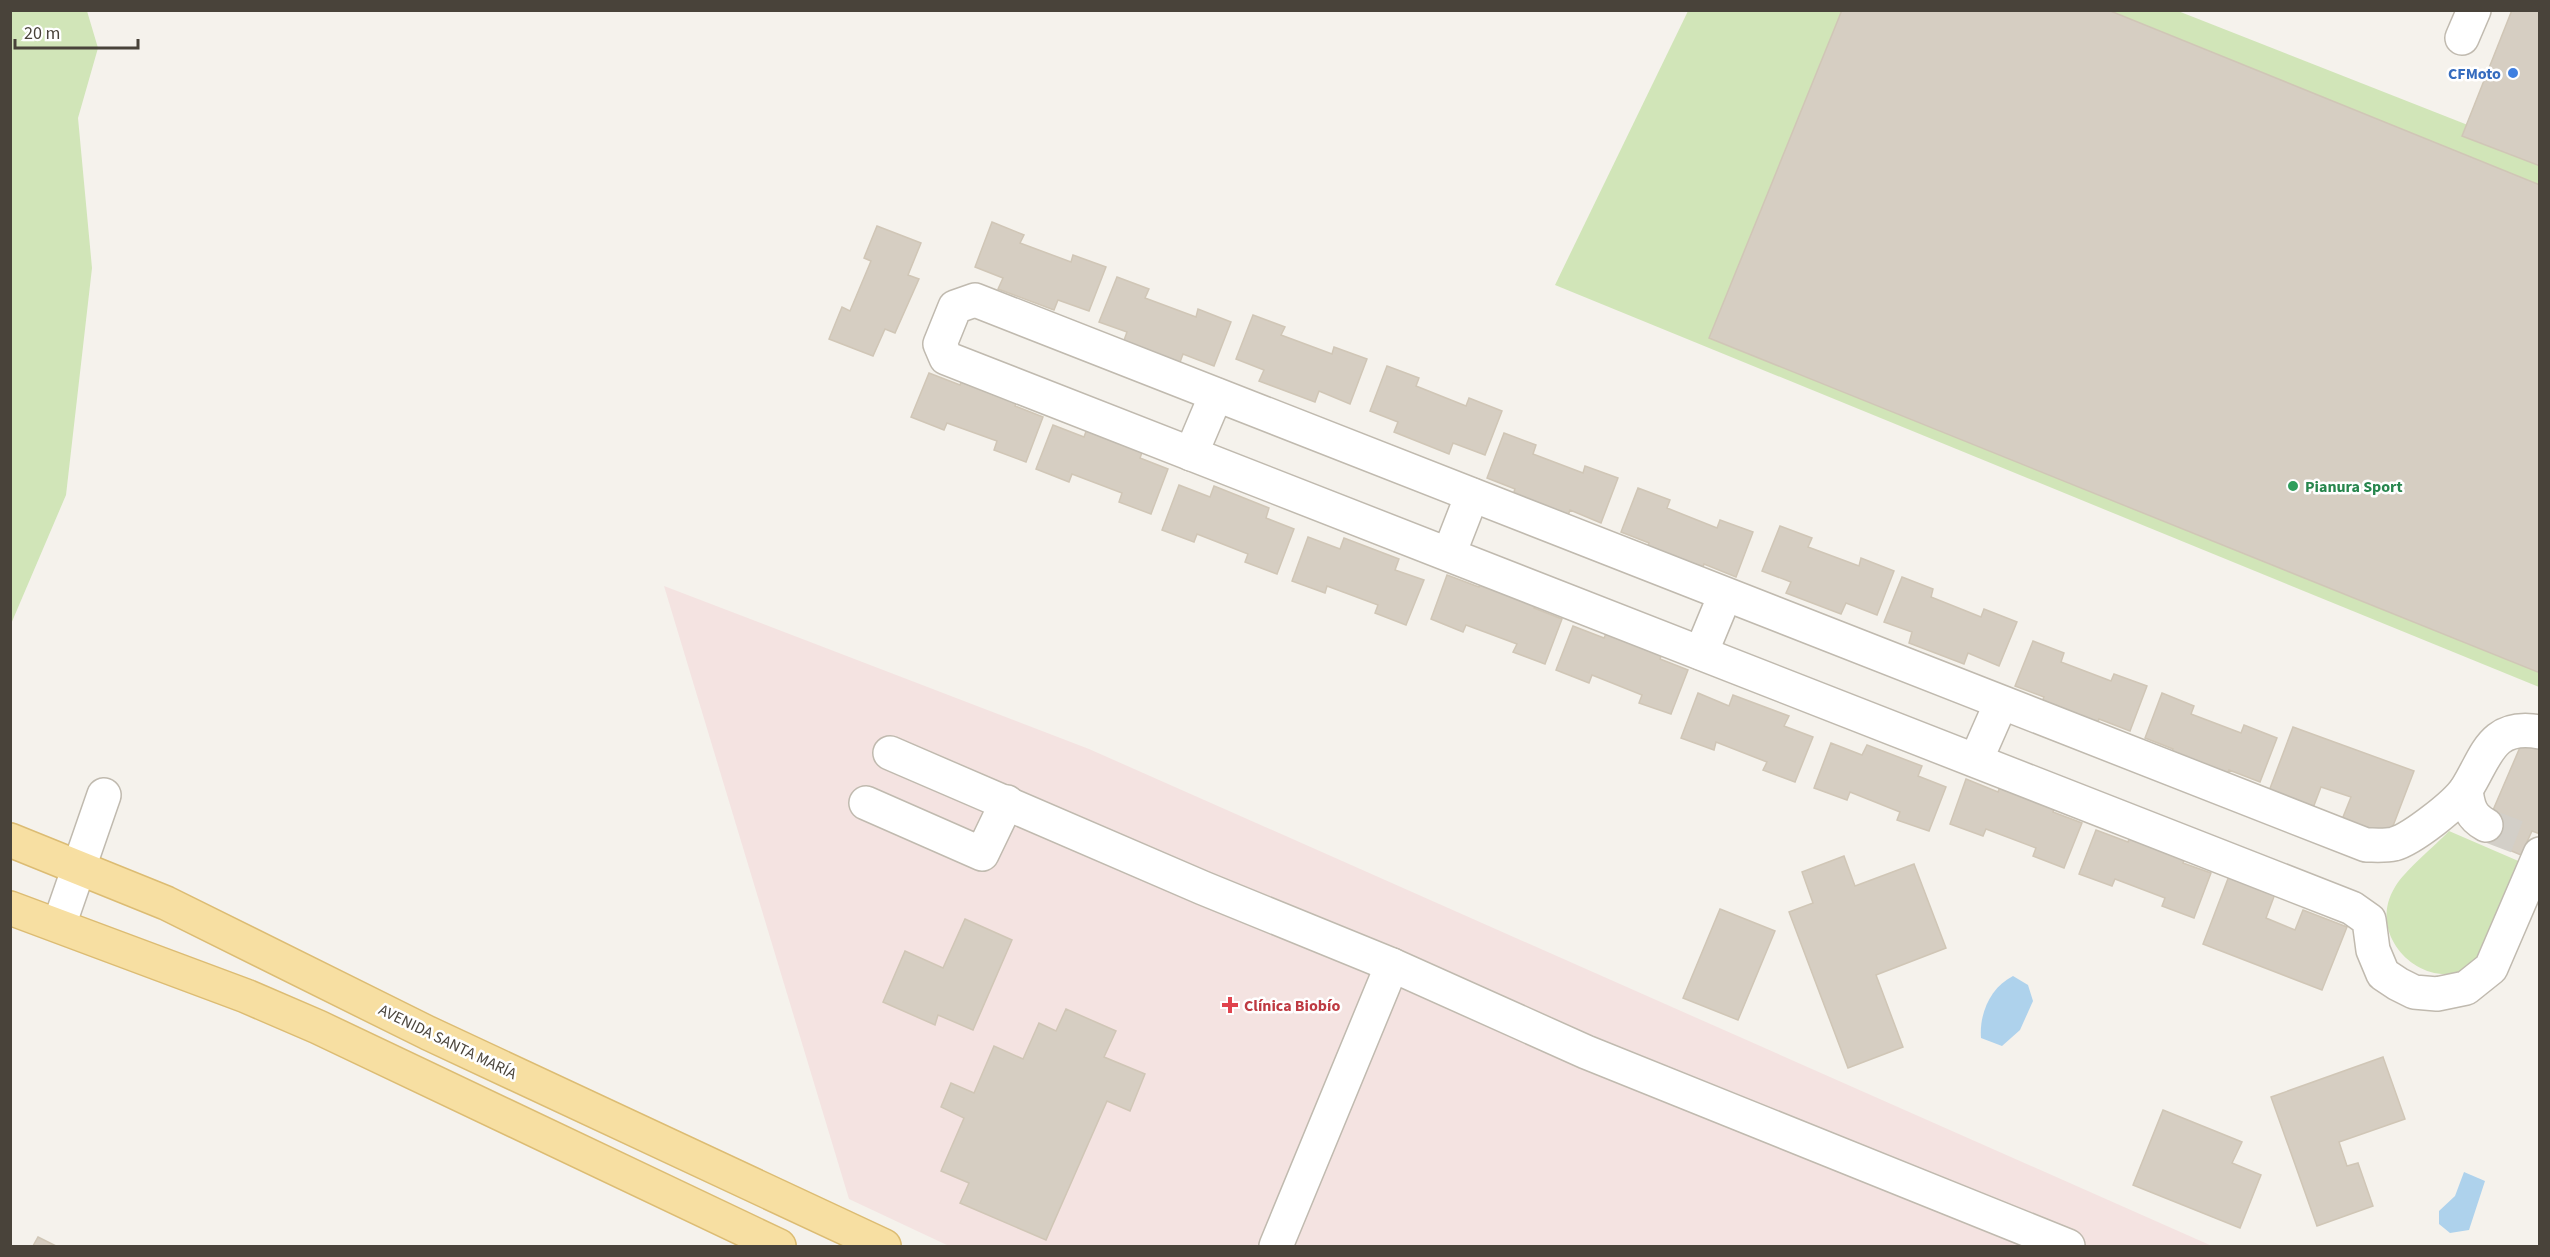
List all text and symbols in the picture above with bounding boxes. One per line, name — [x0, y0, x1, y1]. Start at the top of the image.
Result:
scale bar — [15, 12, 138, 50]
text: 20 m — [24, 21, 60, 46]
place label: CFMoto — [2448, 63, 2501, 85]
marker: CFMoto — [2506, 66, 2520, 80]
place label: Pianura Sport — [2305, 476, 2403, 498]
marker: Pianura Sport — [2286, 479, 2300, 493]
place label: Clínica Biobío — [1244, 995, 1340, 1017]
marker: Clínica Biobío — [1221, 996, 1239, 1014]
street label: AVENIDA SANTA MARÍA — [375, 999, 521, 1085]

